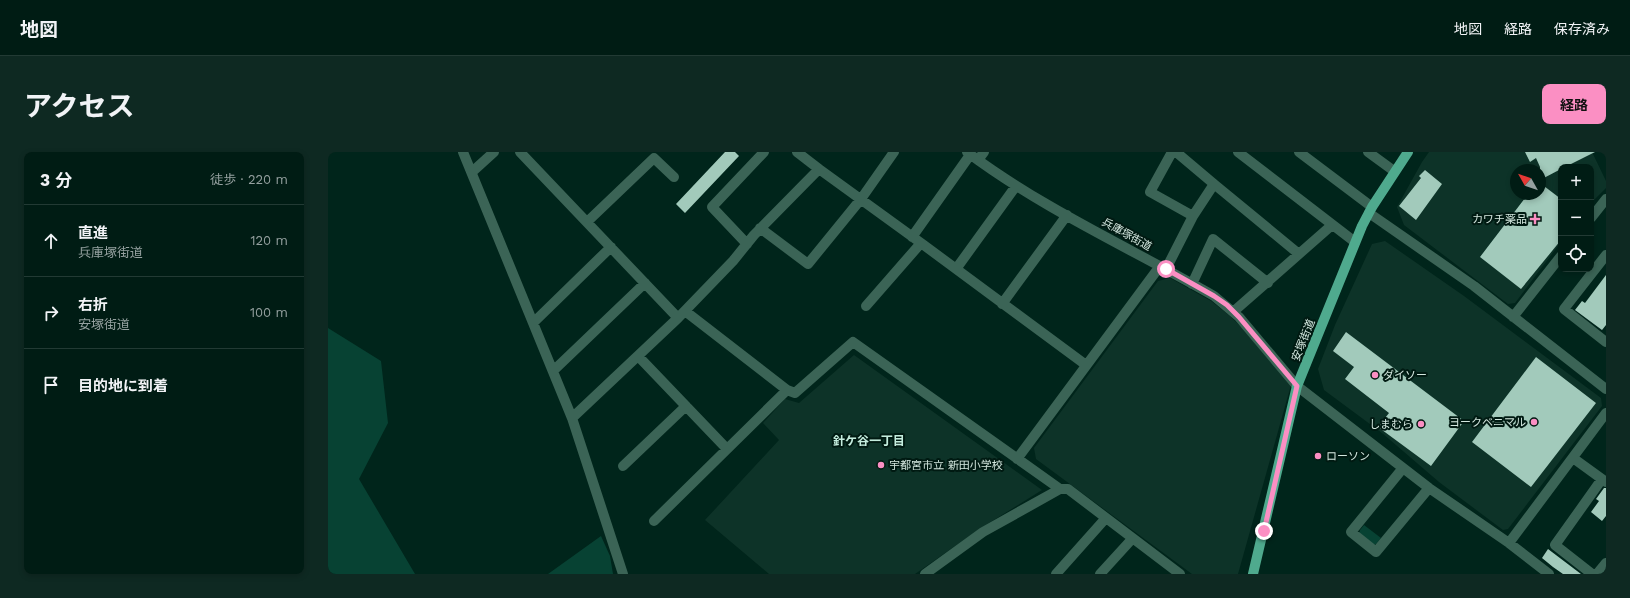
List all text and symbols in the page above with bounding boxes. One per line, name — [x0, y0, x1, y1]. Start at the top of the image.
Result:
text: 地図 — [20, 18, 58, 41]
text: 地図 — [1454, 21, 1482, 37]
text: 経路 — [1504, 21, 1532, 37]
text: 保存済み — [1554, 21, 1610, 37]
button: 経路 — [1542, 84, 1606, 124]
text: アクセス — [24, 90, 135, 123]
north arrow — [1510, 164, 1546, 200]
map controls — [1558, 164, 1594, 272]
button: + — [1558, 164, 1594, 200]
text: 3 分 — [40, 170, 72, 190]
text: 徒歩 · 220 m — [210, 172, 288, 187]
button: − — [1558, 200, 1594, 236]
place label: カワチ薬品 — [1472, 213, 1527, 226]
marker: カワチ薬品 — [1530, 214, 1540, 224]
street label: 兵庫塚街道 — [1100, 215, 1154, 253]
text: 直進 — [78, 224, 108, 242]
icon: ahead — [40, 230, 62, 252]
text: 120 m — [250, 233, 288, 248]
button: locate — [1558, 236, 1594, 272]
text: 兵庫塚街道 — [78, 245, 143, 260]
route start — [1157, 260, 1175, 278]
text: 右折 — [78, 296, 108, 314]
icon: right — [40, 302, 62, 324]
text: 100 m — [250, 305, 288, 320]
text: 安塚街道 — [78, 317, 130, 332]
street label: 安塚街道 — [1289, 317, 1318, 363]
place label: ダイソー — [1383, 369, 1427, 382]
marker: ダイソー — [1370, 370, 1380, 380]
icon: arrive — [40, 374, 62, 396]
text: 目的地に到着 — [78, 377, 168, 395]
place label: ヨークベニマル — [1449, 416, 1526, 429]
marker: ヨークベニマル — [1529, 417, 1539, 427]
place label: しまむら — [1369, 418, 1413, 431]
marker: しまむら — [1416, 419, 1426, 429]
district label: 針ケ谷一丁目 — [833, 434, 905, 448]
place label: ローソン — [1326, 450, 1370, 463]
marker: ローソン — [1313, 451, 1323, 461]
place label: 宇都宮市立 新田小学校 — [889, 459, 1003, 472]
marker: 宇都宮市立 新田小学校 — [876, 460, 886, 470]
route end — [1255, 522, 1273, 540]

